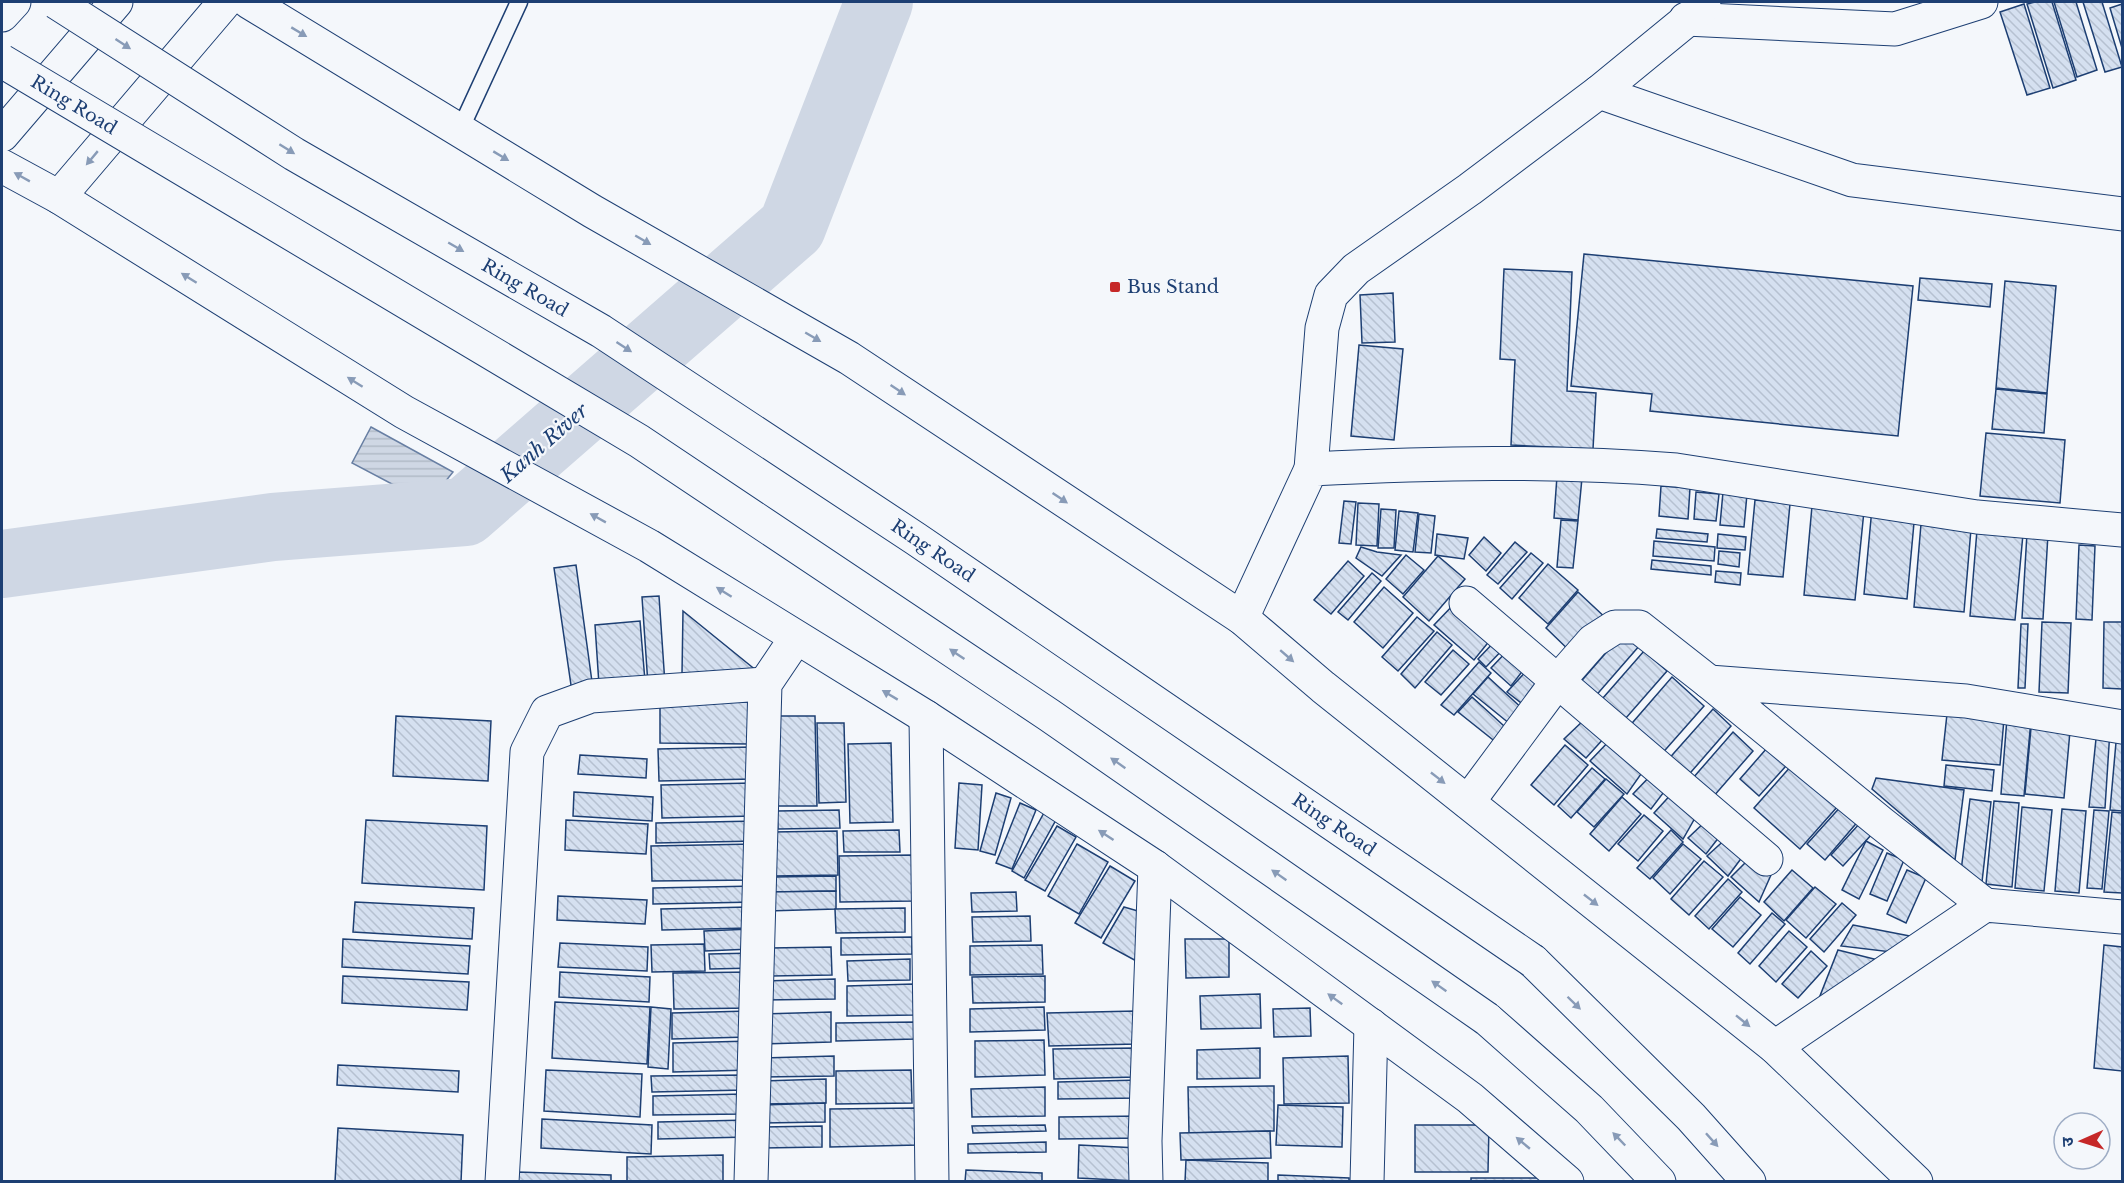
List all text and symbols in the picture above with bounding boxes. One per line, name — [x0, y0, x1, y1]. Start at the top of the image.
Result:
one-way arrow — [291, 26, 307, 37]
one-way arrow — [115, 39, 131, 50]
street label: Ring Road — [27, 71, 121, 139]
one-way arrow — [279, 144, 295, 155]
one-way arrow — [86, 150, 99, 165]
one-way arrow — [493, 150, 509, 161]
one-way arrow — [14, 172, 31, 182]
one-way arrow — [635, 235, 652, 245]
one-way arrow — [448, 242, 464, 253]
street label: Ring Road — [478, 254, 572, 322]
one-way arrow — [181, 273, 197, 284]
place label: Bus Stand — [1127, 276, 1219, 298]
marker: Bus Stand — [1108, 280, 1122, 294]
one-way arrow — [805, 332, 822, 342]
one-way arrow — [615, 341, 632, 352]
one-way arrow — [347, 376, 363, 387]
one-way arrow — [889, 384, 905, 396]
water label: Kanh River — [495, 398, 593, 488]
one-way arrow — [1052, 493, 1068, 504]
one-way arrow — [589, 513, 606, 523]
street label: Ring Road — [887, 515, 979, 587]
one-way arrow — [716, 587, 732, 598]
one-way arrow — [949, 649, 965, 660]
one-way arrow — [1279, 649, 1294, 662]
one-way arrow — [882, 689, 898, 700]
one-way arrow — [1111, 757, 1127, 769]
one-way arrow — [1431, 772, 1446, 784]
street label: Ring Road — [1288, 789, 1380, 861]
one-way arrow — [1098, 830, 1114, 841]
one-way arrow — [1271, 869, 1287, 881]
one-way arrow — [1583, 893, 1599, 906]
one-way arrow — [1431, 980, 1447, 992]
one-way arrow — [1328, 993, 1344, 1005]
one-way arrow — [1566, 996, 1581, 1010]
one-way arrow — [1736, 1015, 1751, 1027]
north arrow — [2052, 1111, 2112, 1171]
one-way arrow — [1705, 1132, 1718, 1147]
one-way arrow — [1612, 1133, 1626, 1147]
text: उ — [2057, 1136, 2077, 1147]
one-way arrow — [1516, 1137, 1531, 1149]

